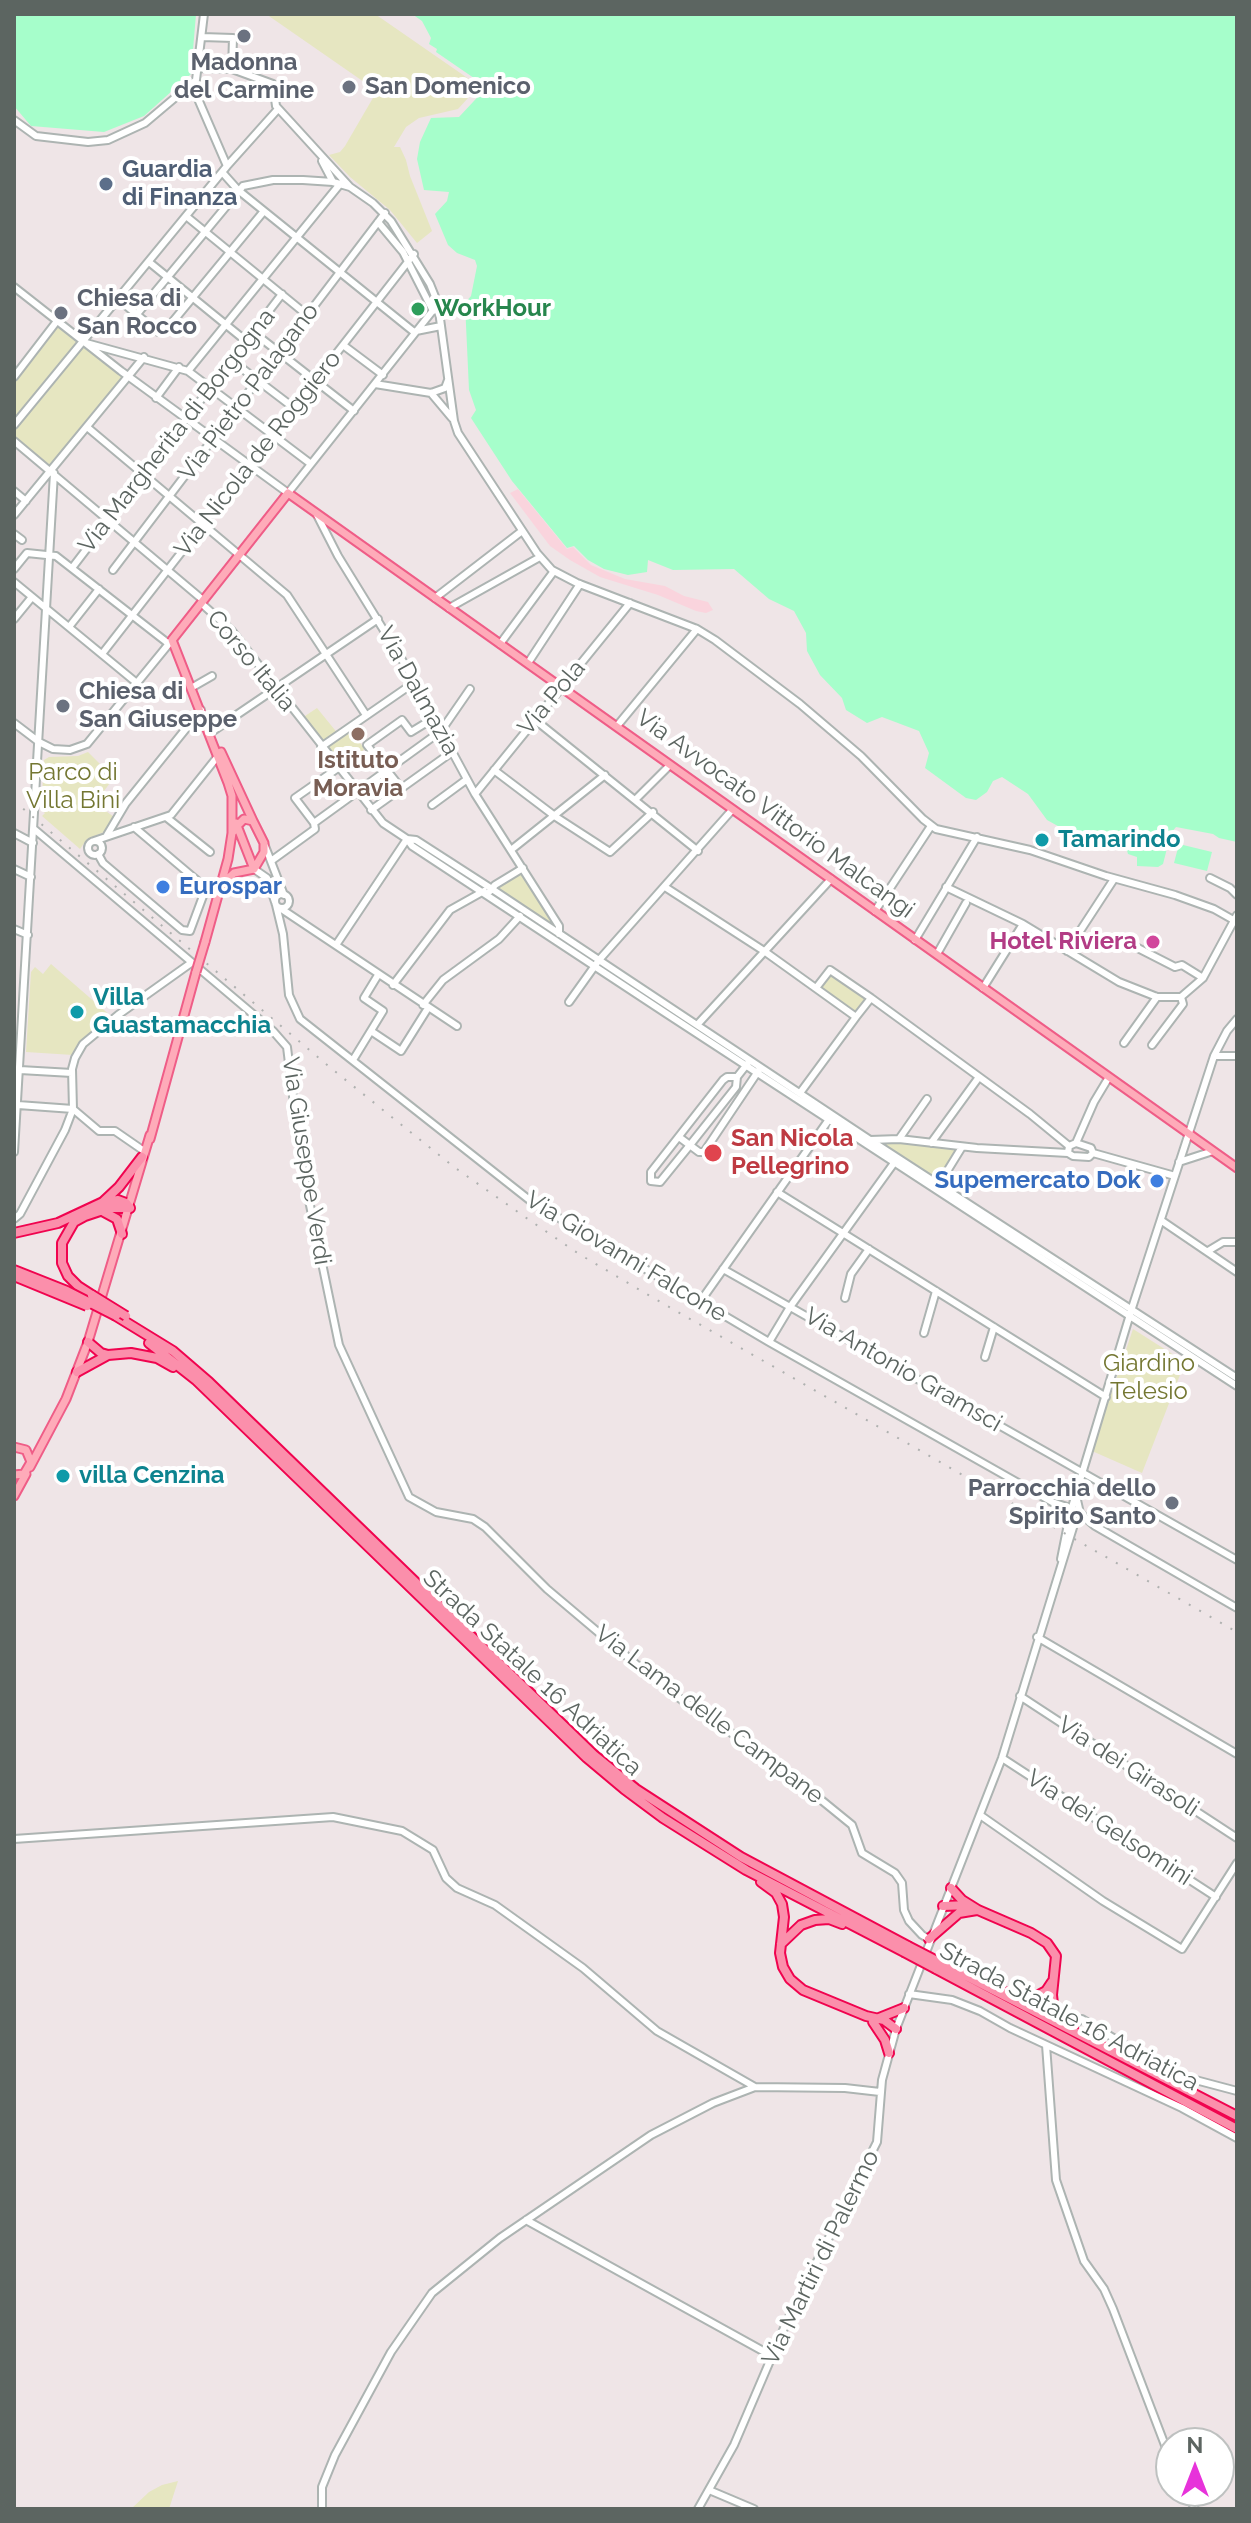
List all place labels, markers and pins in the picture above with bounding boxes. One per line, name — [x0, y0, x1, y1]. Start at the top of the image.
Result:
marker: Madonna del Carmine — [235, 27, 253, 45]
place label: Madonna del Carmine — [174, 49, 314, 105]
place label: San Domenico — [365, 73, 531, 101]
marker: San Domenico — [340, 78, 358, 96]
place label: Guardia di Finanza — [122, 156, 238, 212]
marker: Guardia di Finanza — [97, 175, 115, 193]
place label: Chiesa di San Rocco — [77, 285, 197, 341]
place label: WorkHour — [434, 295, 551, 323]
marker: WorkHour — [409, 300, 427, 318]
marker: Chiesa di San Rocco — [52, 304, 70, 322]
place label: Chiesa di San Giuseppe — [79, 678, 237, 734]
marker: Chiesa di San Giuseppe — [54, 697, 72, 715]
marker: Istituto Moravia — [349, 725, 367, 743]
place label: Istituto Moravia — [313, 747, 403, 803]
place label: Tamarindo — [1058, 826, 1181, 854]
marker: Tamarindo — [1033, 831, 1051, 849]
place label: Eurospar — [179, 873, 282, 901]
marker: Eurospar — [154, 878, 172, 896]
place label: Hotel Riviera — [990, 928, 1137, 956]
marker: Hotel Riviera — [1144, 933, 1162, 951]
place label: Villa Guastamacchia — [93, 984, 271, 1040]
marker: Villa Guastamacchia — [68, 1003, 86, 1021]
place label: San Nicola Pellegrino — [731, 1125, 853, 1181]
marker: San Nicola Pellegrino — [702, 1142, 724, 1164]
place label: Supemercato Dok — [934, 1167, 1141, 1195]
marker: Supemercato Dok — [1148, 1172, 1166, 1190]
place label: villa Cenzina — [79, 1462, 225, 1490]
marker: villa Cenzina — [54, 1467, 72, 1485]
place label: Parrocchia dello Spirito Santo — [968, 1475, 1156, 1531]
marker: Parrocchia dello Spirito Santo — [1163, 1494, 1181, 1512]

